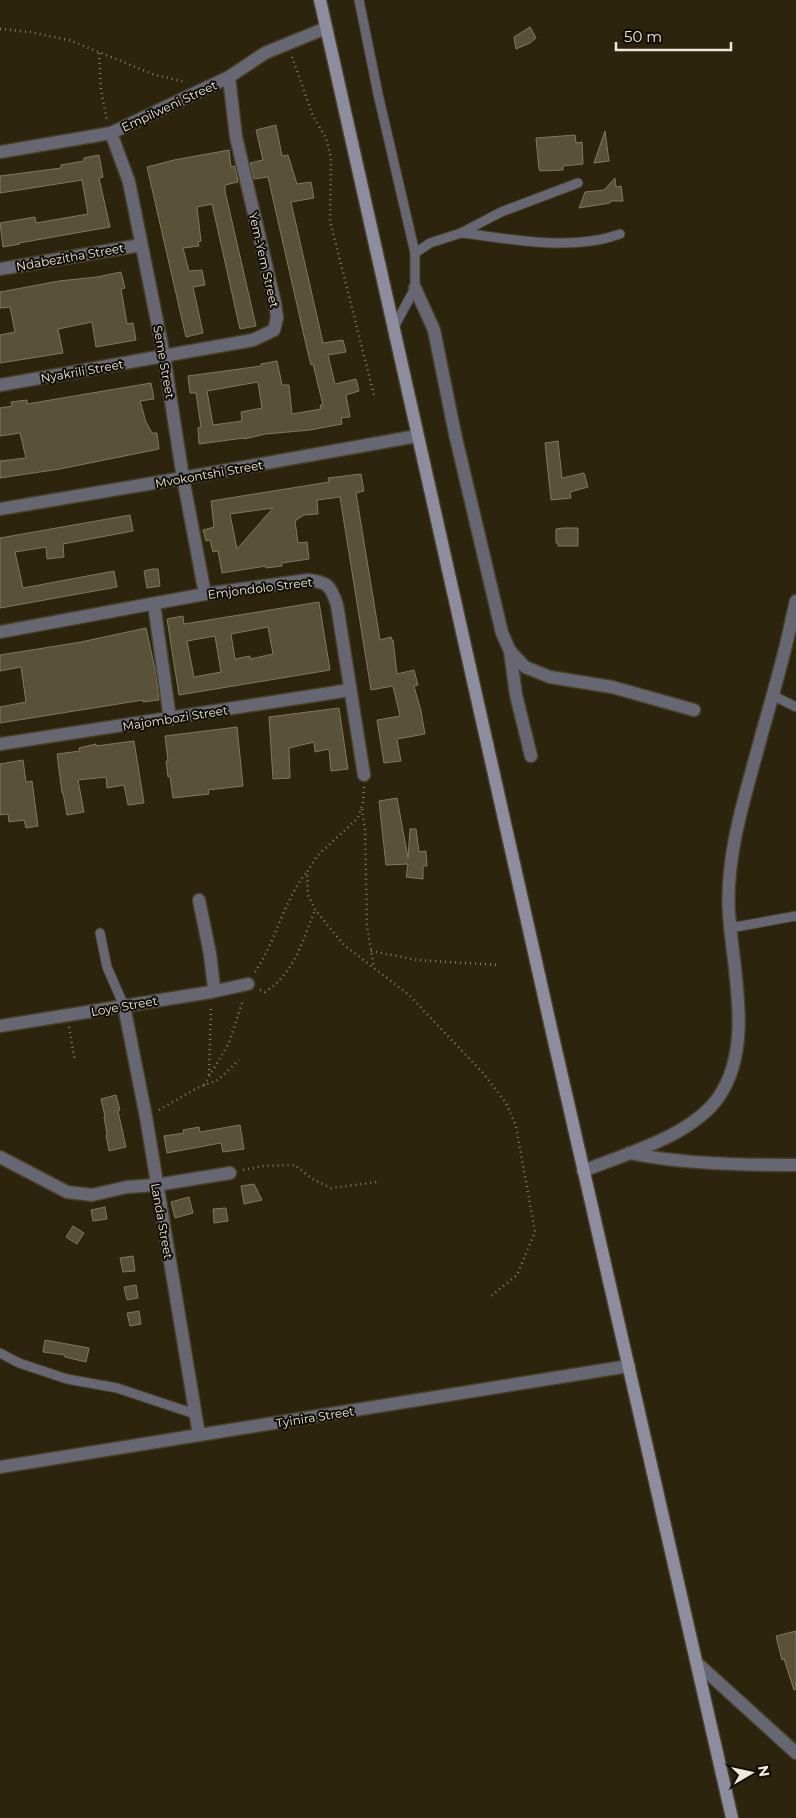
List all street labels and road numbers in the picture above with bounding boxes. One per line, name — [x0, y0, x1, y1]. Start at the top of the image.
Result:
street label: Empilweni Street — [119, 77, 219, 135]
street label: Yem-Yem Street — [246, 211, 282, 309]
street label: Ndabezitha Street — [15, 240, 125, 274]
street label: Seme Street — [150, 324, 178, 400]
street label: Nyakrili Street — [39, 356, 125, 386]
street label: Mvokontshi Street — [154, 457, 264, 491]
street label: Emjondolo Street — [207, 574, 313, 602]
street label: Majombozi Street — [121, 702, 229, 734]
street label: Loye Street — [90, 993, 159, 1019]
street label: Landa Street — [148, 1182, 176, 1260]
street label: Tyinira Street — [275, 1403, 355, 1431]

